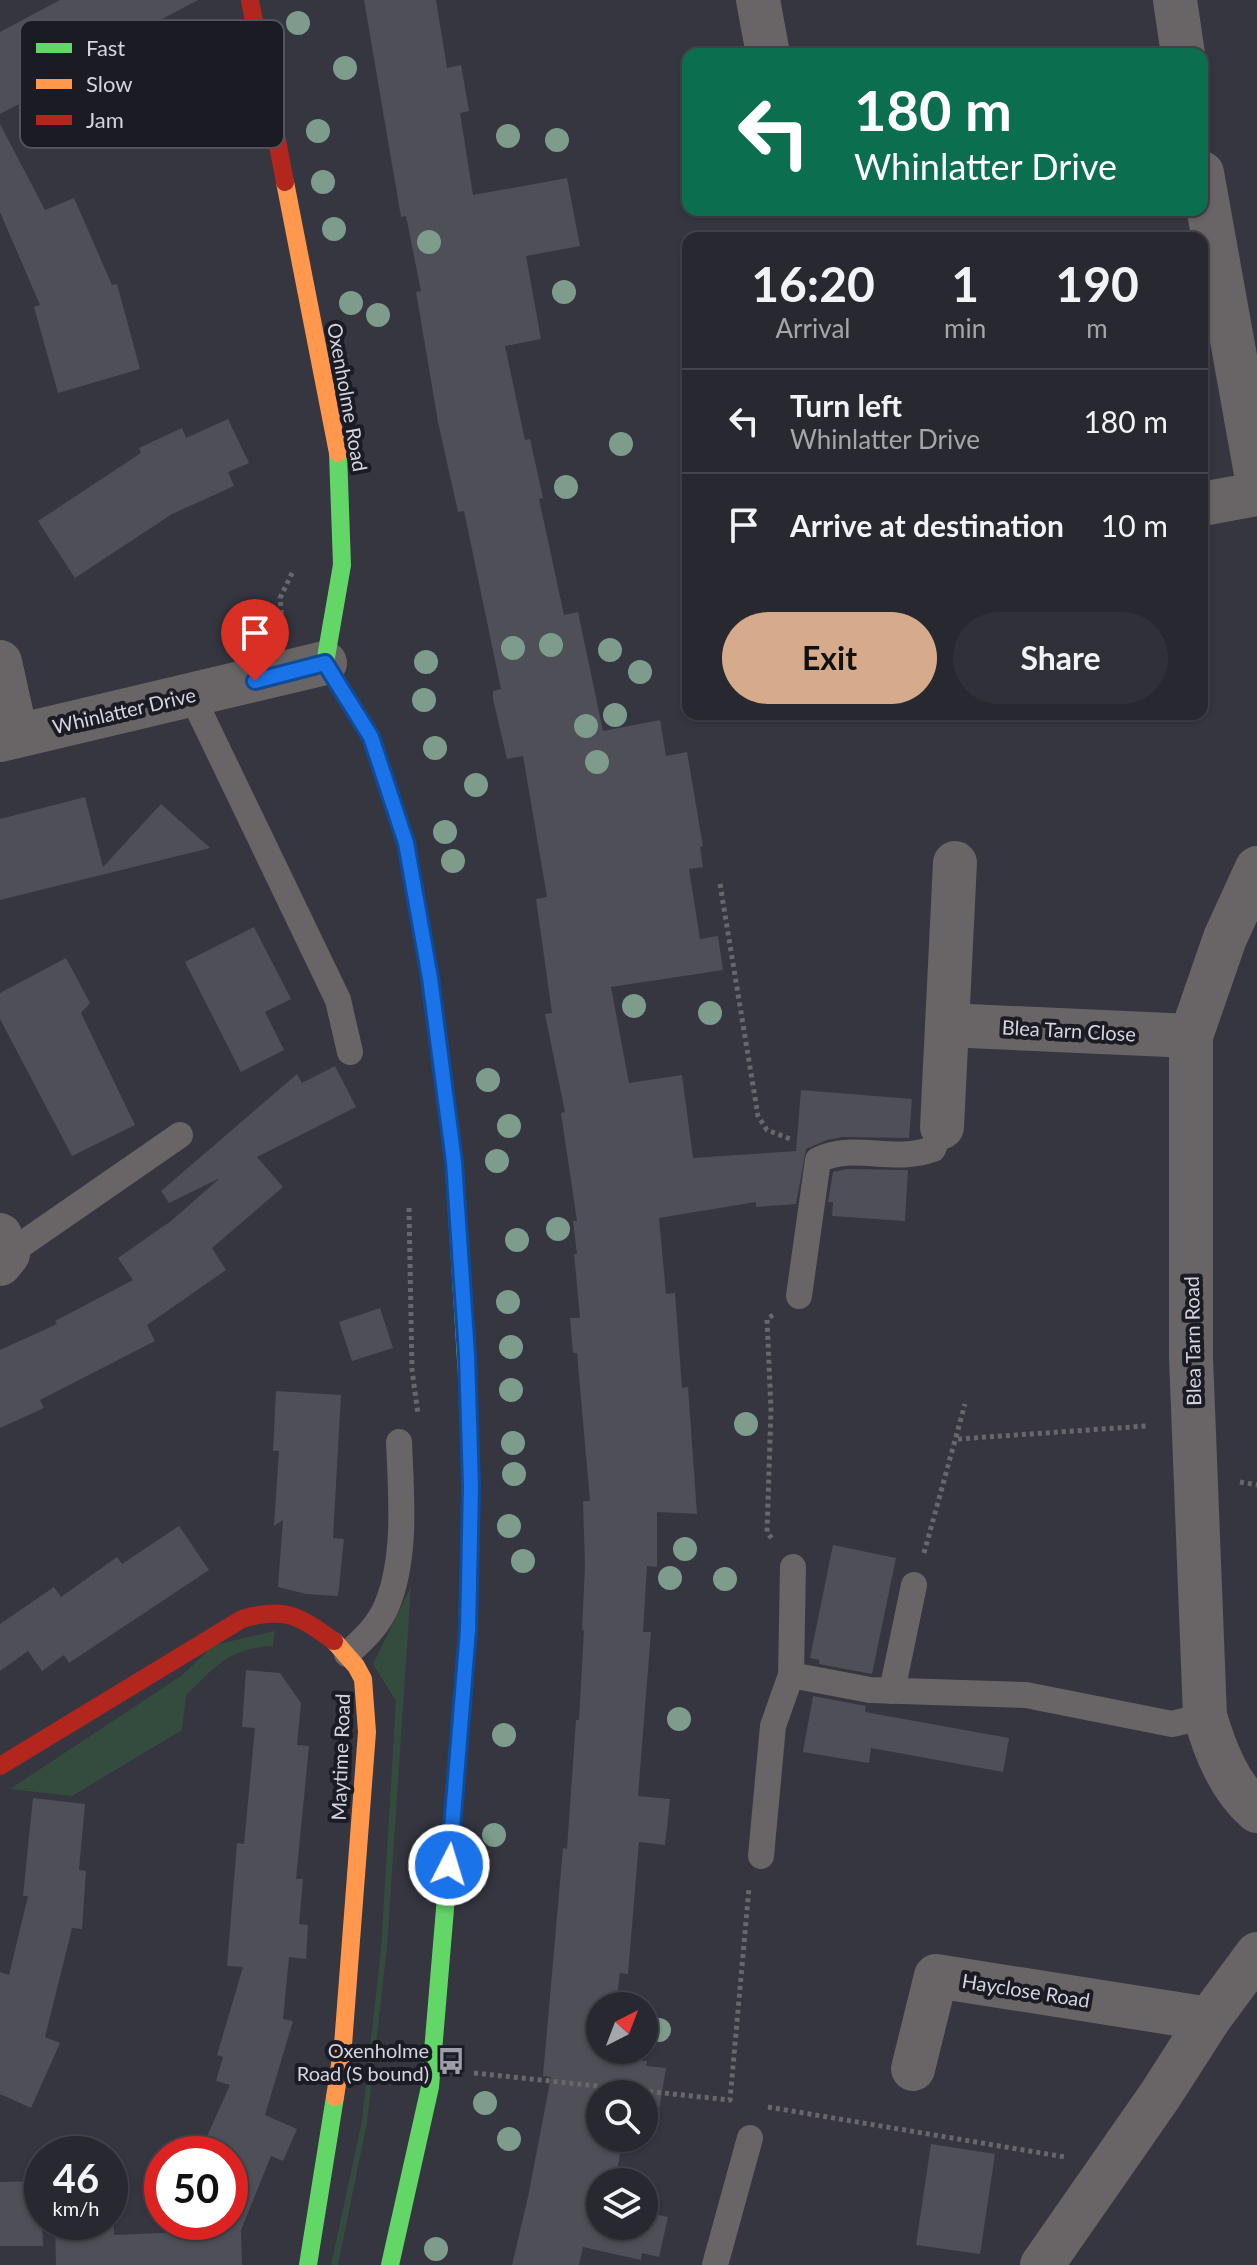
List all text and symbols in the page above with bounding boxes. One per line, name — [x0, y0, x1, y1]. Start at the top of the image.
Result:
legend — [20, 20, 284, 148]
text: Fast — [86, 34, 125, 61]
text: Slow — [86, 70, 133, 97]
text: 180 m — [854, 76, 1012, 143]
icon: left — [722, 80, 826, 184]
text: Jam — [86, 106, 124, 133]
text: Whinlatter Drive — [854, 144, 1117, 188]
text: 16:20 — [751, 255, 875, 312]
text: 1 — [951, 255, 979, 312]
text: 190 — [1055, 255, 1139, 312]
text: Arrival — [776, 312, 850, 344]
text: min — [944, 312, 986, 344]
text: m — [1086, 312, 1108, 344]
street label: Oxenholme Road — [323, 321, 373, 473]
text: Turn left — [790, 387, 902, 423]
icon: left — [722, 399, 766, 443]
text: 180 m — [1083, 403, 1168, 439]
text: Whinlatter Drive — [790, 423, 980, 455]
icon: arrive — [722, 503, 766, 547]
text: Arrive at destination — [790, 507, 1064, 543]
text: 10 m — [1101, 507, 1168, 543]
pin — [221, 599, 289, 681]
icon: arrive — [233, 611, 277, 655]
button: Exit — [722, 612, 937, 704]
button: Share — [953, 612, 1168, 704]
street label: Whinlatter Drive — [50, 682, 198, 738]
street label: Blea Tarn Close — [1001, 1015, 1137, 1045]
street label: Blea Tarn Road — [1179, 1276, 1205, 1406]
street label: Maytime Road — [326, 1693, 354, 1821]
position arrow — [407, 1823, 491, 1907]
street label: Hayclose Road — [960, 1968, 1092, 2012]
north arrow — [586, 1992, 658, 2064]
map controls — [586, 1992, 658, 2240]
place label: Oxenholme Road (S bound) — [297, 2038, 429, 2085]
bus stop icon: Oxenholme Road (S bound) — [436, 2046, 466, 2076]
button: search — [586, 2080, 658, 2152]
speed limit sign: 50 — [144, 2136, 248, 2240]
text: 46 — [53, 2154, 99, 2202]
button: layers — [586, 2168, 658, 2240]
text: km/h — [53, 2196, 99, 2220]

